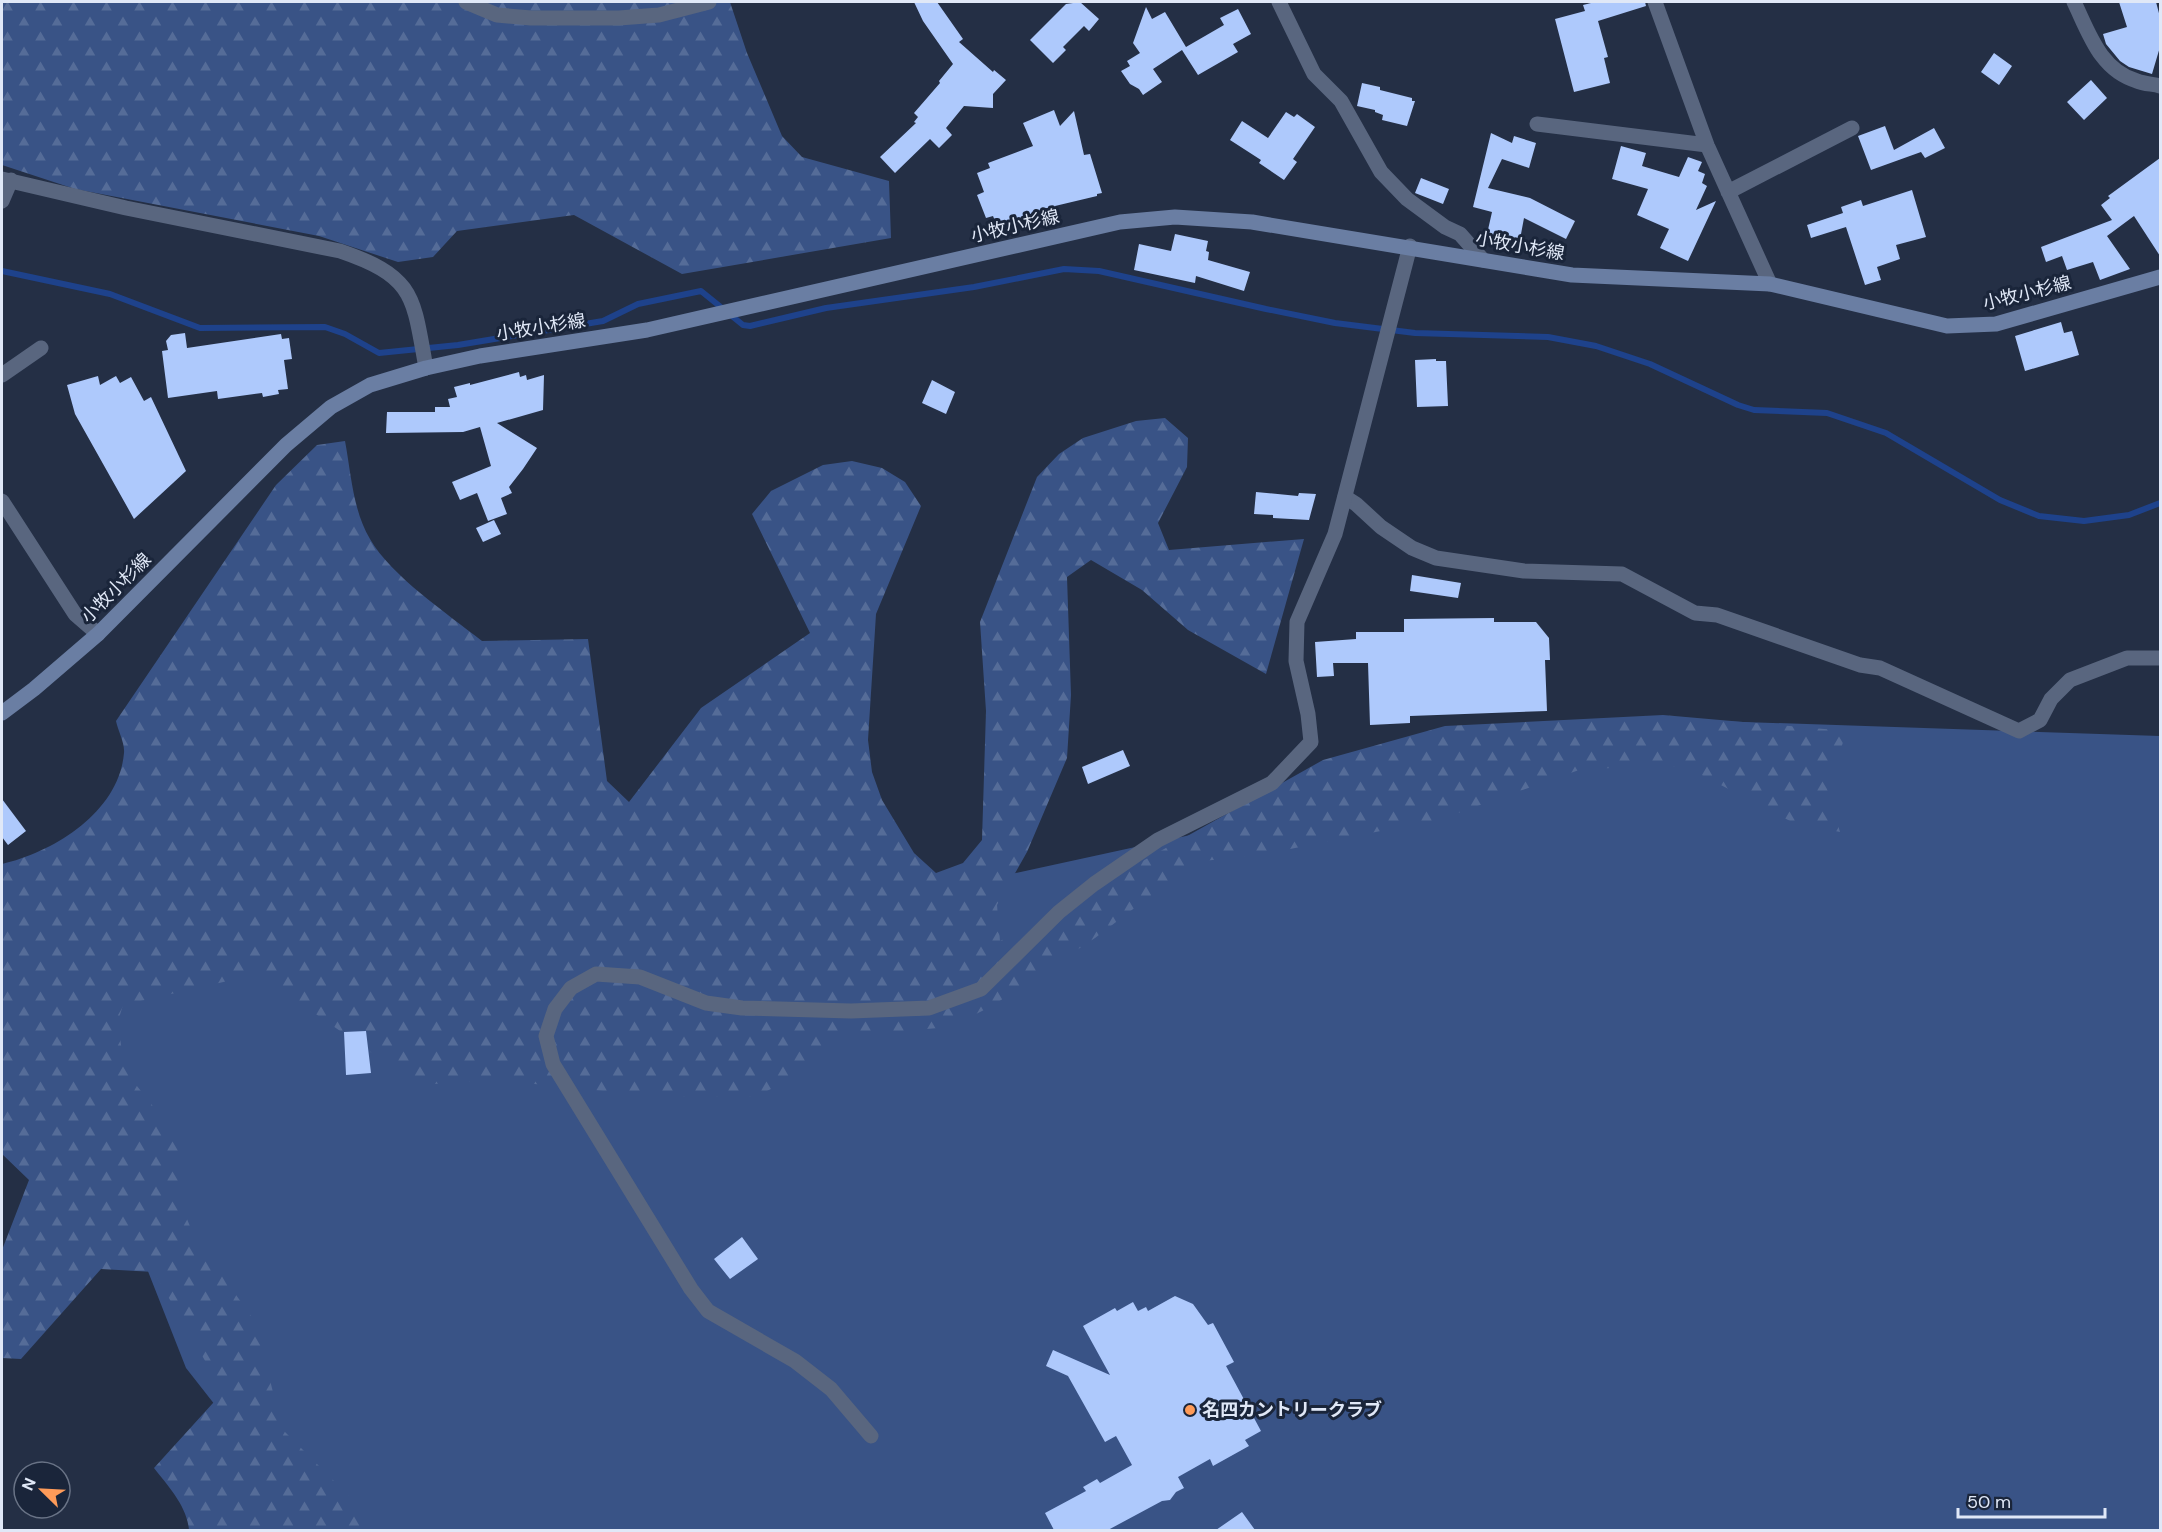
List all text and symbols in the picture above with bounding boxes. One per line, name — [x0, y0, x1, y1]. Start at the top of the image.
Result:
street label: 小牧小杉線 — [968, 204, 1062, 248]
street label: 小牧小杉線 — [1474, 226, 1566, 266]
street label: 小牧小杉線 — [1980, 270, 2074, 316]
street label: 小牧小杉線 — [495, 308, 587, 346]
street label: 小牧小杉線 — [76, 548, 156, 628]
place label: 名四カントリークラブ — [1202, 1398, 1382, 1422]
marker: 名四カントリークラブ — [1183, 1403, 1197, 1417]
north arrow — [12, 1460, 72, 1520]
text: N — [17, 1475, 41, 1494]
scale bar — [1958, 1481, 2105, 1519]
text: 50 m — [1967, 1490, 2011, 1514]

